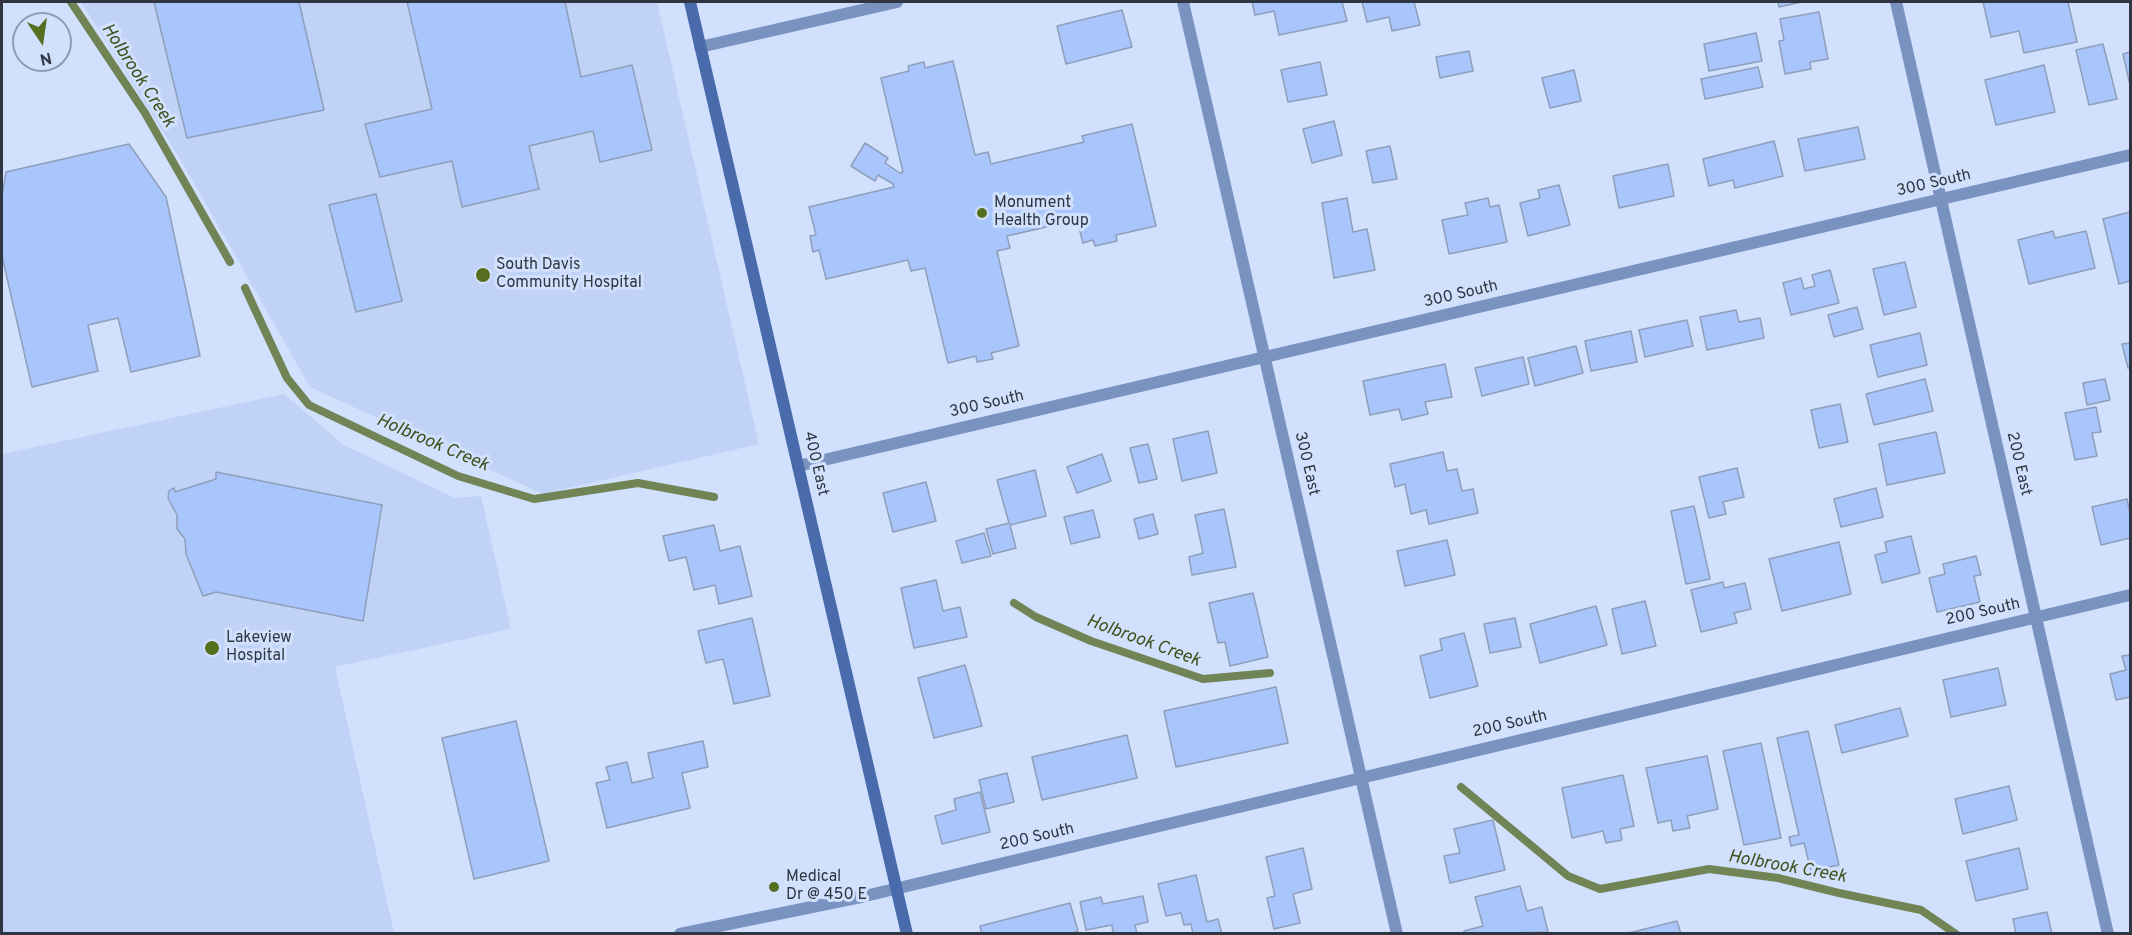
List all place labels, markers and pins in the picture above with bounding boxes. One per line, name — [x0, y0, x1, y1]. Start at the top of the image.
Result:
place label: Monument Health Group — [994, 194, 1089, 232]
marker: Monument Health Group — [975, 206, 989, 220]
place label: South Davis Community Hospital — [496, 256, 642, 294]
marker: South Davis Community Hospital — [474, 266, 492, 284]
place label: Lakeview Hospital — [226, 629, 292, 667]
marker: Lakeview Hospital — [203, 639, 221, 657]
place label: Medical Dr @ 450 E — [786, 868, 867, 906]
marker: Medical Dr @ 450 E — [767, 880, 781, 894]

